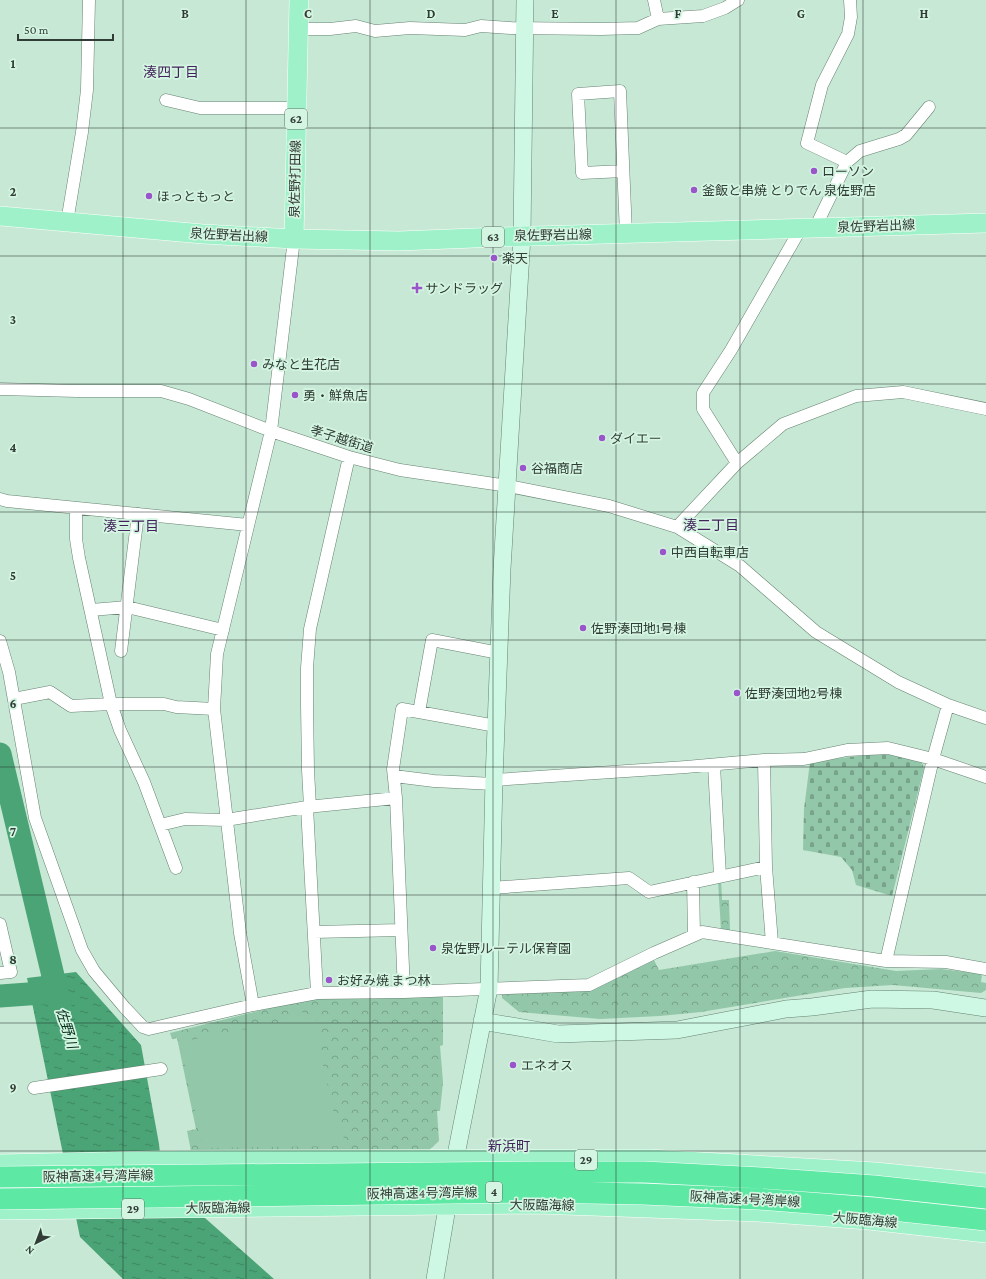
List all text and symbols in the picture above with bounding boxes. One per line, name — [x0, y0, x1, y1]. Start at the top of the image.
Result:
text: B — [181, 6, 189, 21]
text: C — [304, 6, 312, 21]
text: D — [427, 6, 436, 21]
text: E — [551, 6, 559, 21]
text: F — [675, 6, 682, 21]
text: G — [797, 6, 805, 21]
text: H — [920, 6, 929, 21]
scale bar — [18, 16, 113, 42]
text: 50 m — [24, 23, 49, 37]
text: 1 — [11, 56, 16, 71]
district label: 湊四丁目 — [143, 64, 199, 80]
road number: 62 — [285, 109, 307, 129]
street label: 泉佐野打田線 — [287, 140, 303, 218]
place label: ローソン — [822, 164, 874, 179]
marker: ローソン — [809, 166, 819, 176]
place label: 釜飯と串焼 とりでん 泉佐野店 — [702, 183, 876, 198]
text: 2 — [10, 184, 17, 199]
marker: 釜飯と串焼 とりでん 泉佐野店 — [689, 185, 699, 195]
place label: ほっともっと — [157, 189, 235, 204]
marker: ほっともっと — [144, 191, 154, 201]
street label: 泉佐野岩出線 — [837, 217, 915, 235]
street label: 泉佐野岩出線 — [190, 225, 268, 245]
road number: 63 — [482, 227, 504, 247]
street label: 泉佐野岩出線 — [514, 227, 592, 243]
place label: 楽天 — [502, 251, 528, 266]
marker: 楽天 — [489, 253, 499, 263]
place label: サンドラッグ — [425, 281, 503, 296]
marker: サンドラッグ — [412, 283, 422, 293]
text: 3 — [10, 312, 16, 327]
place label: みなと生花店 — [262, 357, 340, 372]
marker: みなと生花店 — [249, 359, 259, 369]
place label: 勇・鮮魚店 — [303, 388, 368, 403]
marker: 勇・鮮魚店 — [290, 390, 300, 400]
street label: 孝子越街道 — [309, 422, 375, 456]
place label: ダイエー — [610, 431, 662, 446]
marker: ダイエー — [597, 433, 607, 443]
text: 4 — [9, 440, 17, 455]
place label: 谷福商店 — [531, 461, 583, 476]
marker: 谷福商店 — [518, 463, 528, 473]
district label: 湊二丁目 — [683, 517, 739, 533]
district label: 湊三丁目 — [103, 518, 159, 534]
place label: 中西自転車店 — [671, 545, 749, 560]
marker: 中西自転車店 — [658, 547, 668, 557]
text: 5 — [10, 568, 16, 583]
place label: 佐野湊団地1号棟 — [591, 621, 686, 636]
marker: 佐野湊団地1号棟 — [578, 623, 588, 633]
place label: 佐野湊団地2号棟 — [745, 686, 842, 701]
marker: 佐野湊団地2号棟 — [732, 688, 742, 698]
text: 6 — [9, 696, 17, 711]
text: 7 — [10, 824, 16, 839]
place label: 泉佐野ルーテル保育園 — [441, 941, 571, 956]
marker: 泉佐野ルーテル保育園 — [428, 943, 438, 953]
text: 8 — [9, 952, 17, 967]
place label: お好み焼 まつ林 — [337, 973, 430, 988]
marker: お好み焼 まつ林 — [324, 975, 334, 985]
water label: 佐野川 — [53, 1006, 81, 1052]
place label: エネオス — [521, 1058, 573, 1073]
marker: エネオス — [508, 1060, 518, 1070]
text: 9 — [9, 1080, 17, 1095]
district label: 新浜町 — [488, 1138, 530, 1154]
road number: 29 — [575, 1150, 597, 1170]
street label: 阪神高速4号湾岸線 — [43, 1168, 153, 1184]
road number: 4 — [486, 1182, 502, 1202]
street label: 阪神高速4号湾岸線 — [367, 1185, 477, 1201]
street label: 阪神高速4号湾岸線 — [689, 1189, 801, 1209]
street label: 大阪臨海線 — [509, 1197, 575, 1213]
road number: 29 — [122, 1199, 144, 1219]
street label: 大阪臨海線 — [185, 1200, 251, 1216]
street label: 大阪臨海線 — [832, 1210, 898, 1230]
north arrow — [16, 1223, 56, 1263]
text: N — [22, 1243, 36, 1257]

